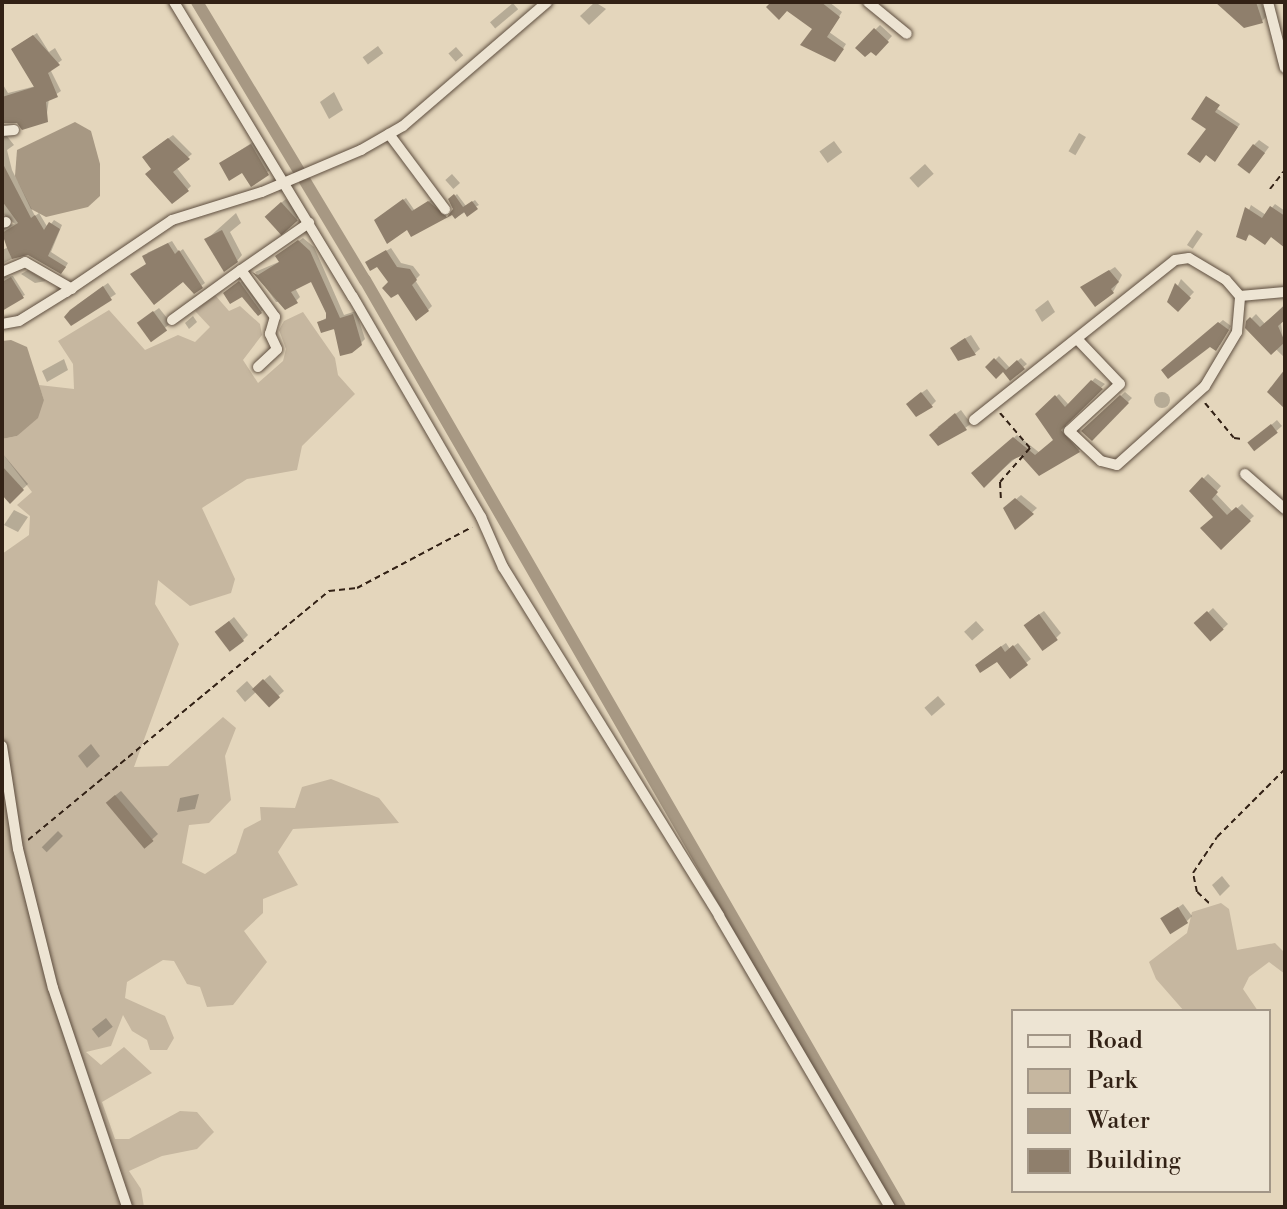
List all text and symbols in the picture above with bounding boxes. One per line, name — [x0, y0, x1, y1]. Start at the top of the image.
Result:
legend — [1011, 1009, 1271, 1193]
text: Road — [1087, 1026, 1143, 1056]
text: Park — [1087, 1066, 1137, 1096]
text: Water — [1087, 1106, 1150, 1136]
text: Building — [1087, 1146, 1181, 1176]

